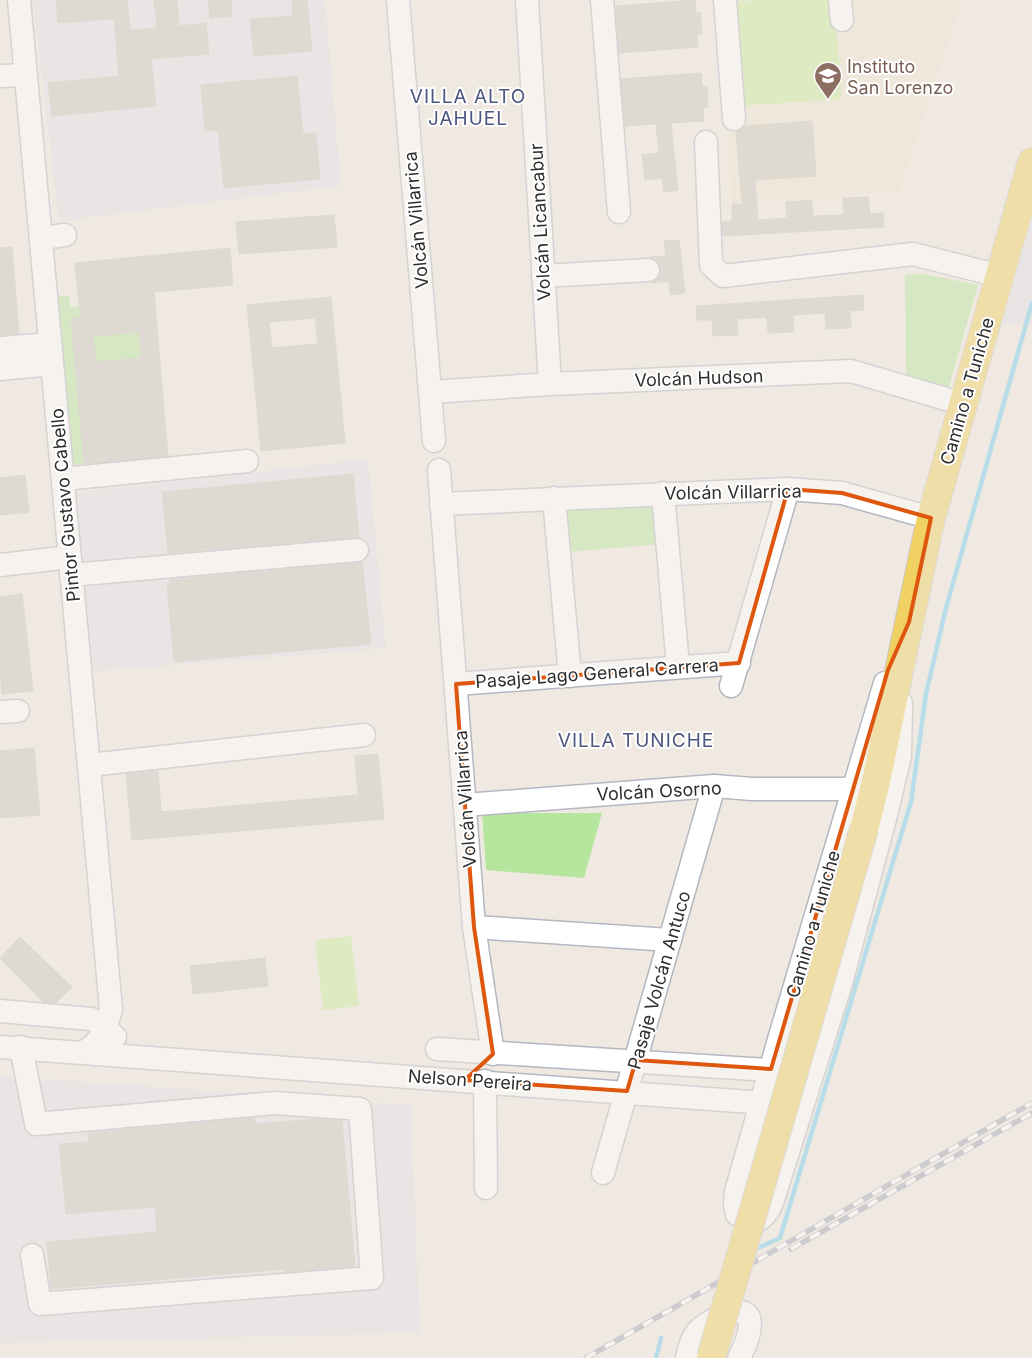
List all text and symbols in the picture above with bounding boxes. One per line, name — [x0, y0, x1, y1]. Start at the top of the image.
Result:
place label: Instituto San Lorenzo — [847, 56, 953, 98]
school or university icon: Instituto San Lorenzo — [813, 61, 843, 100]
district label: VILLA ALTO JAHUEL — [410, 85, 526, 130]
street label: Volcán Licancabur — [525, 143, 555, 301]
street label: Volcán Villarrica — [400, 151, 432, 289]
street label: Camino a Tuniche — [936, 315, 998, 467]
street label: Volcán Hudson — [634, 365, 764, 391]
street label: Pintor Gustavo Cabello — [46, 407, 84, 603]
street label: Volcán Villarrica — [664, 480, 802, 504]
street label: Pasaje Lago General Carrera — [475, 654, 719, 692]
district label: VILLA TUNICHE — [558, 729, 714, 752]
street label: Volcán Villarrica — [450, 730, 480, 868]
street label: Volcán Osorno — [596, 777, 722, 805]
street label: Camino a Tuniche — [782, 848, 844, 1000]
street label: Pasaje Volcán Antuco — [623, 888, 695, 1072]
street label: Nelson Pereira — [407, 1065, 533, 1095]

